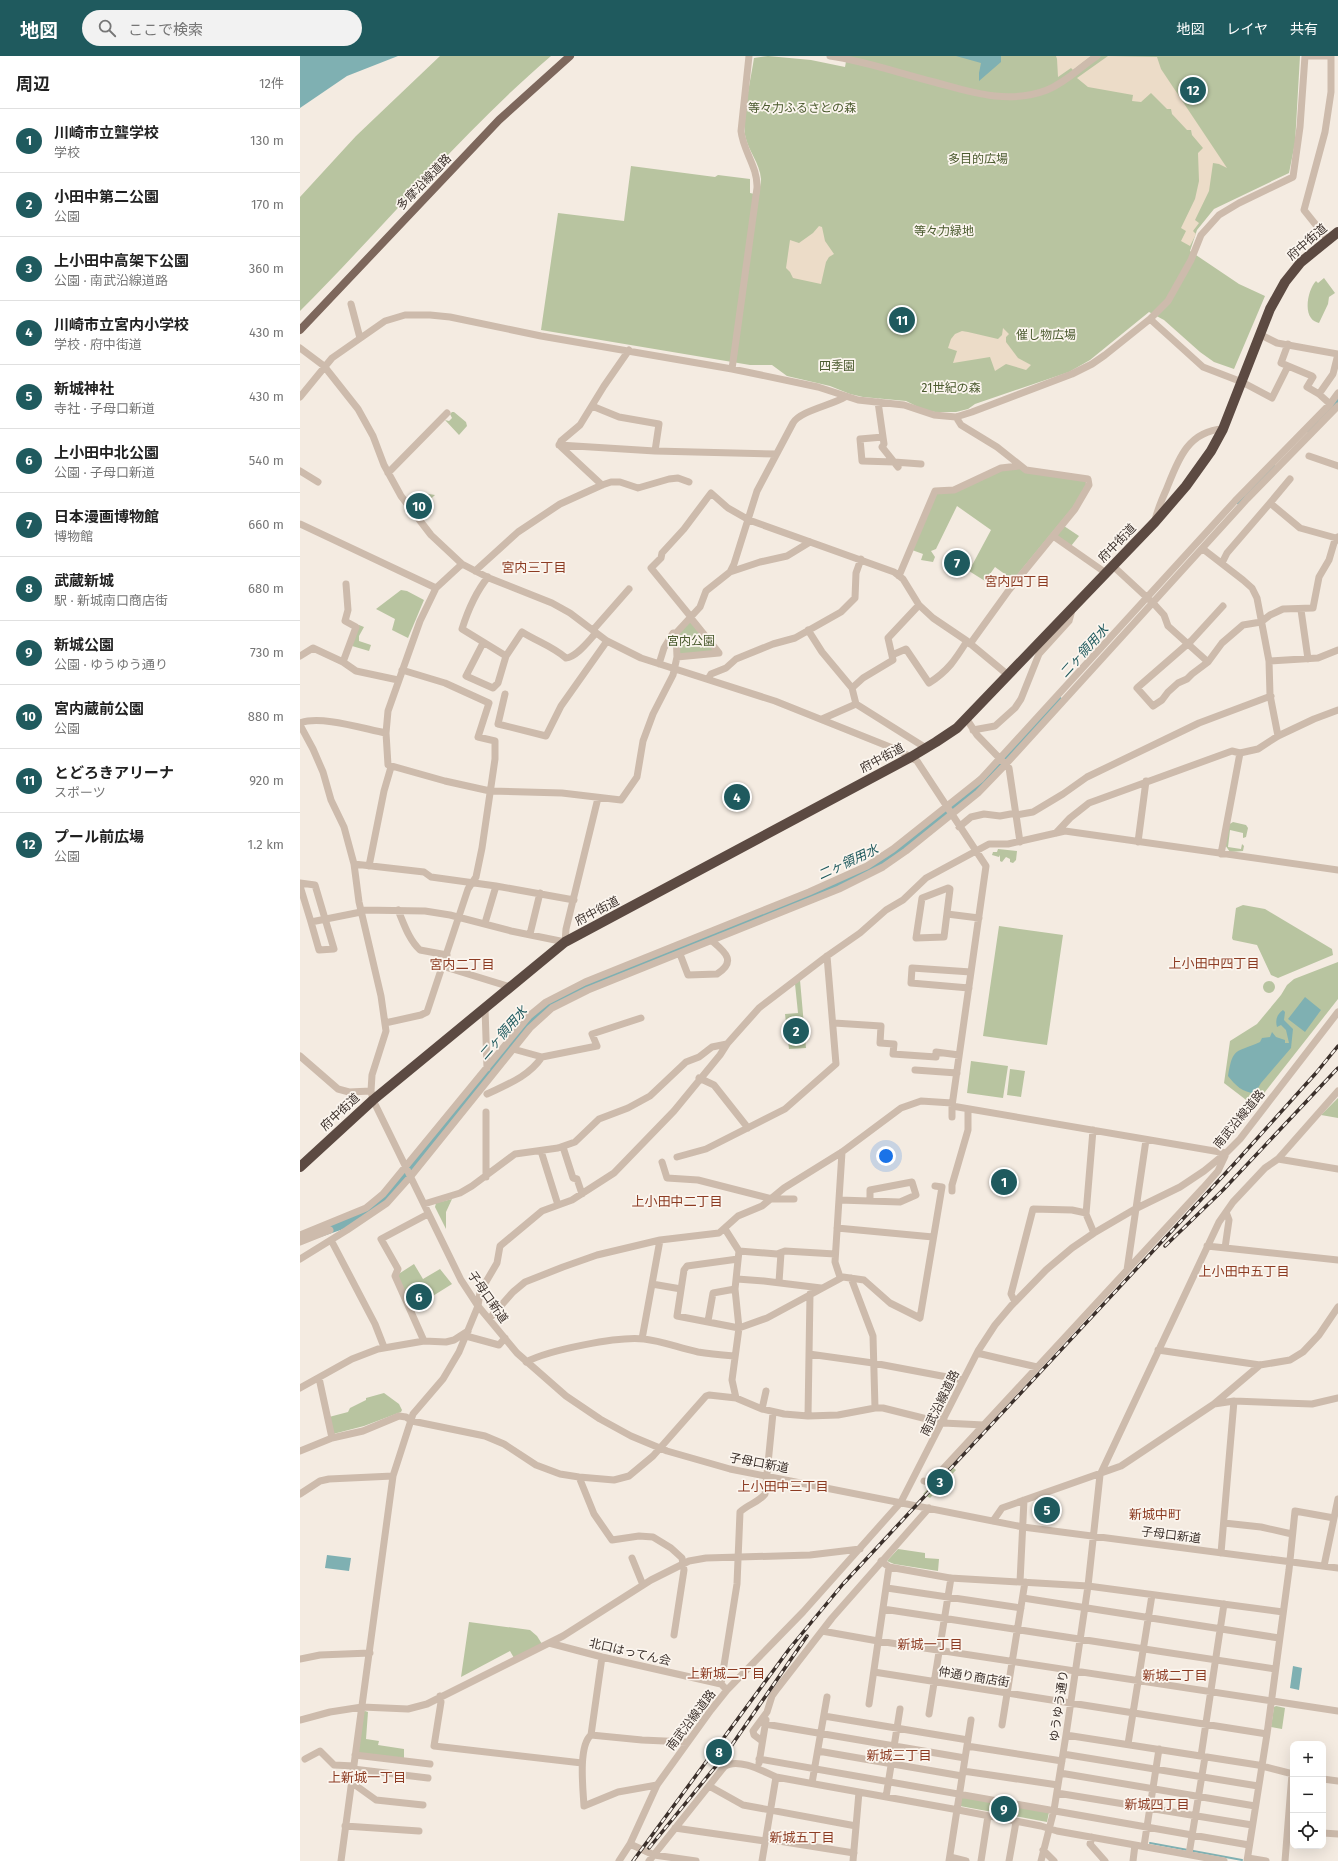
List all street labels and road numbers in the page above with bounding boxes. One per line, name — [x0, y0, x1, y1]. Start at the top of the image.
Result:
street label: 多摩沿線道路 — [394, 151, 454, 213]
street label: 府中街道 — [1284, 221, 1330, 263]
street label: 府中街道 — [1095, 521, 1139, 565]
street label: 府中街道 — [858, 741, 906, 775]
street label: 府中街道 — [573, 894, 621, 928]
street label: 南武沿線道路 — [1210, 1087, 1268, 1151]
street label: 府中街道 — [318, 1091, 362, 1133]
street label: 子母口新道 — [465, 1268, 511, 1326]
street label: 南武沿線道路 — [918, 1368, 962, 1438]
street label: 子母口新道 — [728, 1450, 790, 1476]
street label: 子母口新道 — [1140, 1524, 1202, 1546]
street label: 北口はってん会 — [588, 1636, 672, 1668]
street label: 仲通り商店街 — [937, 1664, 1011, 1690]
street label: ゆうゆう通り — [1047, 1669, 1071, 1743]
street label: 南武沿線道路 — [664, 1687, 718, 1753]

